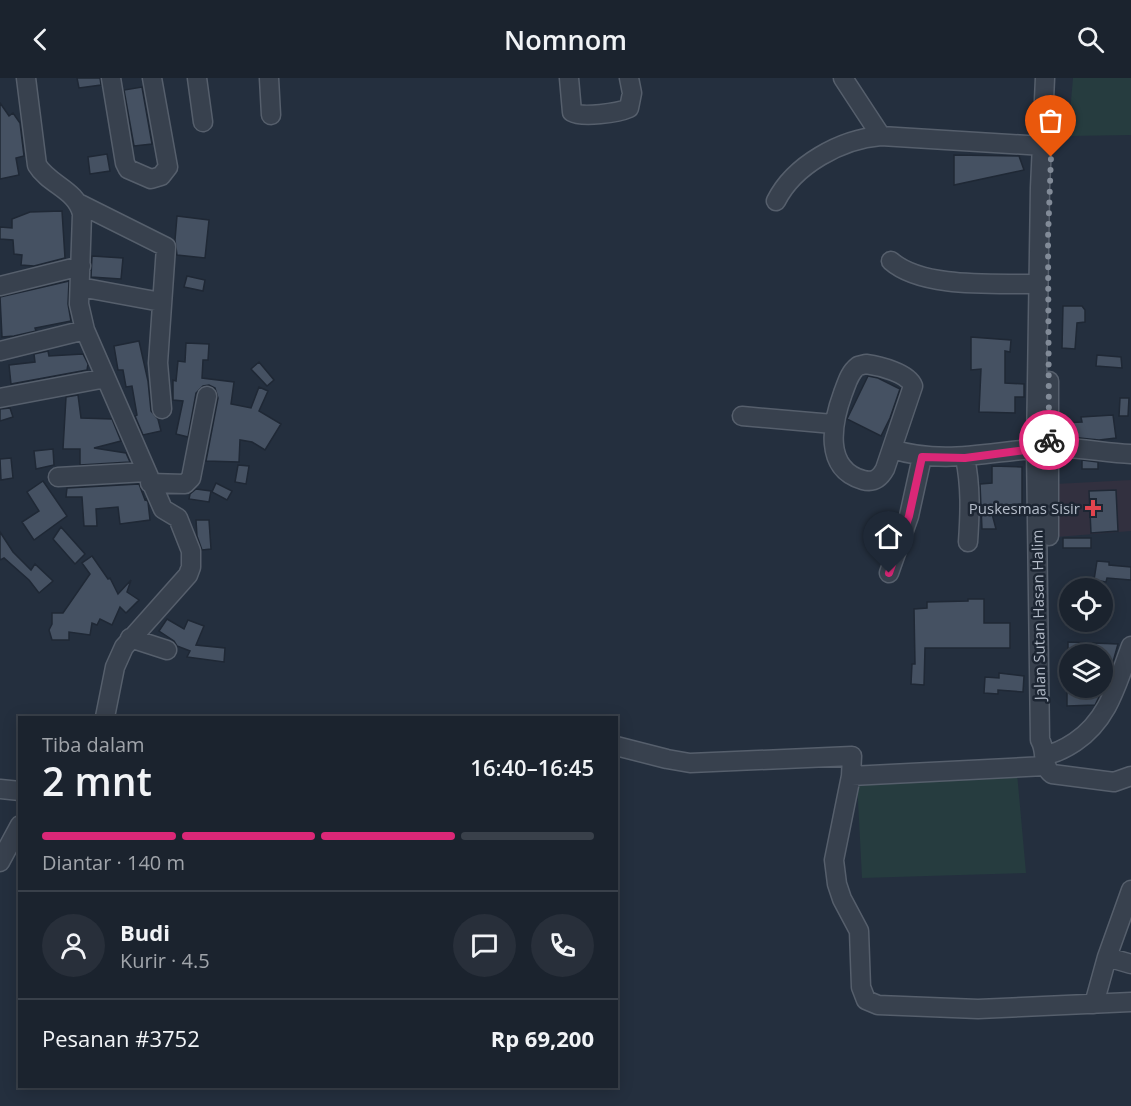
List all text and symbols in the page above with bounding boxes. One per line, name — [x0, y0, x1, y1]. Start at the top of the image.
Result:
text: Nomnom — [504, 21, 627, 58]
icon: back — [24, 23, 57, 56]
icon: search — [1074, 23, 1107, 56]
pin — [1025, 95, 1076, 157]
icon: bag — [1034, 104, 1067, 137]
courier — [1019, 410, 1079, 470]
icon: bike — [1033, 424, 1066, 457]
place label: Puskesmas Sisir — [969, 498, 1080, 518]
marker: Puskesmas Sisir — [1084, 499, 1102, 517]
pin — [863, 511, 914, 573]
icon: home — [872, 520, 905, 553]
street label: Jalan Sutan Hasan Halim — [1027, 530, 1050, 702]
map controls — [1059, 578, 1113, 698]
button: locate — [1059, 578, 1113, 632]
button: layers — [1059, 644, 1113, 698]
text: Tiba dalam — [42, 731, 145, 758]
text: 16:40–16:45 — [470, 752, 594, 782]
text: 2 mnt — [42, 754, 152, 807]
text: Diantar · 140 m — [42, 849, 185, 876]
button: person — [42, 914, 105, 977]
button: chat — [453, 914, 516, 977]
button: phone — [531, 914, 594, 977]
text: Budi — [120, 917, 170, 947]
text: Kurir · 4.5 — [120, 947, 210, 974]
text: Pesanan #3752 — [42, 1023, 200, 1053]
text: Rp 69,200 — [491, 1023, 594, 1053]

